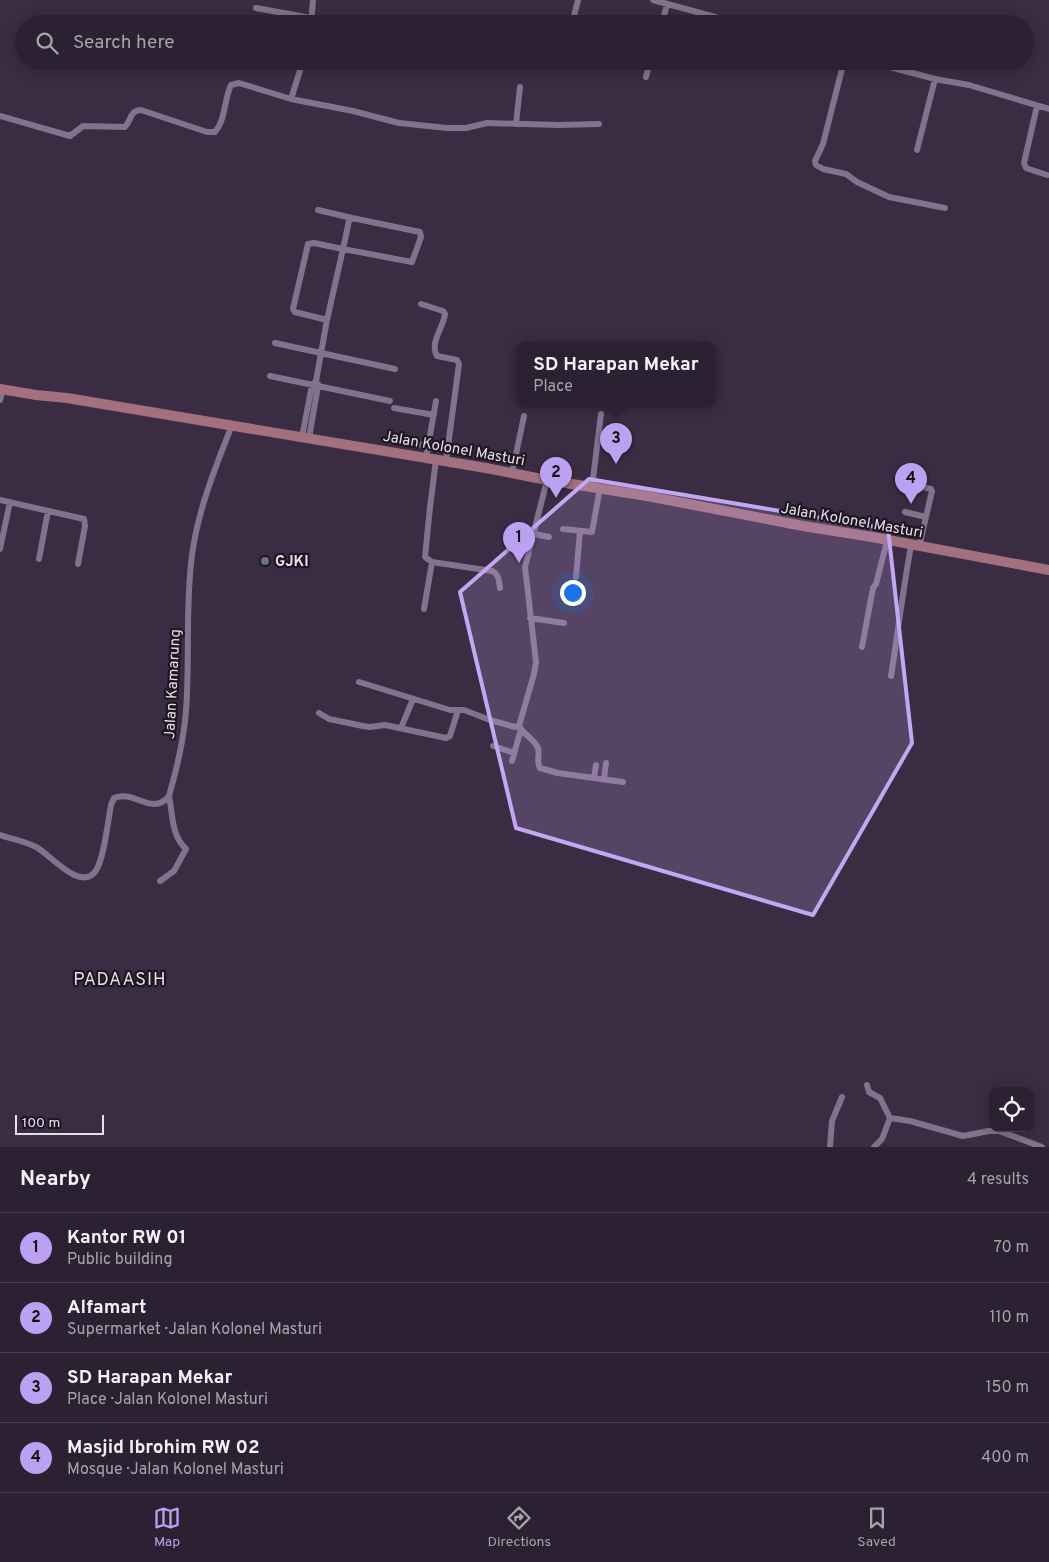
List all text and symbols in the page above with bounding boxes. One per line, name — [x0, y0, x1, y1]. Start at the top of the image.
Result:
search box — [15, 15, 1034, 70]
icon: search — [33, 29, 61, 57]
text: Search here — [73, 31, 175, 55]
popup — [516, 342, 716, 407]
text: SD Harapan Mekar — [533, 353, 699, 377]
text: Place — [533, 377, 573, 397]
pin: 3 — [600, 423, 632, 464]
street label: Jalan Kolonel Masturi — [381, 428, 526, 471]
pin: 2 — [540, 457, 572, 498]
pin: 4 — [895, 463, 927, 504]
street label: Jalan Kolonel Masturi — [779, 500, 924, 543]
pin: 1 — [503, 522, 535, 563]
place label: GJKI — [275, 553, 309, 572]
marker: GJKI — [259, 555, 271, 567]
your location — [560, 580, 586, 606]
street label: Jalan Kamarung — [161, 629, 186, 740]
district label: PADAASIH — [73, 969, 167, 992]
map controls — [989, 1087, 1034, 1132]
button: locate — [989, 1087, 1034, 1132]
scale bar — [15, 1112, 104, 1135]
text: 100 m — [22, 1115, 60, 1132]
text: Nearby — [20, 1166, 91, 1193]
text: 4 results — [967, 1170, 1029, 1190]
text: Kantor RW 01 — [67, 1226, 186, 1250]
text: 1 — [33, 1238, 39, 1258]
text: 70 m — [994, 1238, 1029, 1258]
text: Public building — [67, 1250, 172, 1270]
text: Alfamart — [67, 1296, 147, 1320]
text: 2 — [31, 1308, 41, 1328]
text: 110 m — [989, 1308, 1029, 1328]
text: Supermarket · Jalan Kolonel Masturi — [67, 1320, 322, 1340]
text: SD Harapan Mekar — [67, 1366, 232, 1390]
text: 3 — [31, 1378, 41, 1398]
text: 150 m — [986, 1378, 1029, 1398]
text: Place · Jalan Kolonel Masturi — [67, 1390, 268, 1410]
text: Masjid Ibrohim RW 02 — [67, 1436, 260, 1460]
text: 4 — [31, 1448, 41, 1468]
text: 400 m — [981, 1448, 1029, 1468]
text: Mosque · Jalan Kolonel Masturi — [67, 1460, 284, 1480]
tab: Map — [153, 1504, 181, 1551]
tab: Directions — [487, 1504, 551, 1551]
tab: Saved — [857, 1504, 896, 1551]

